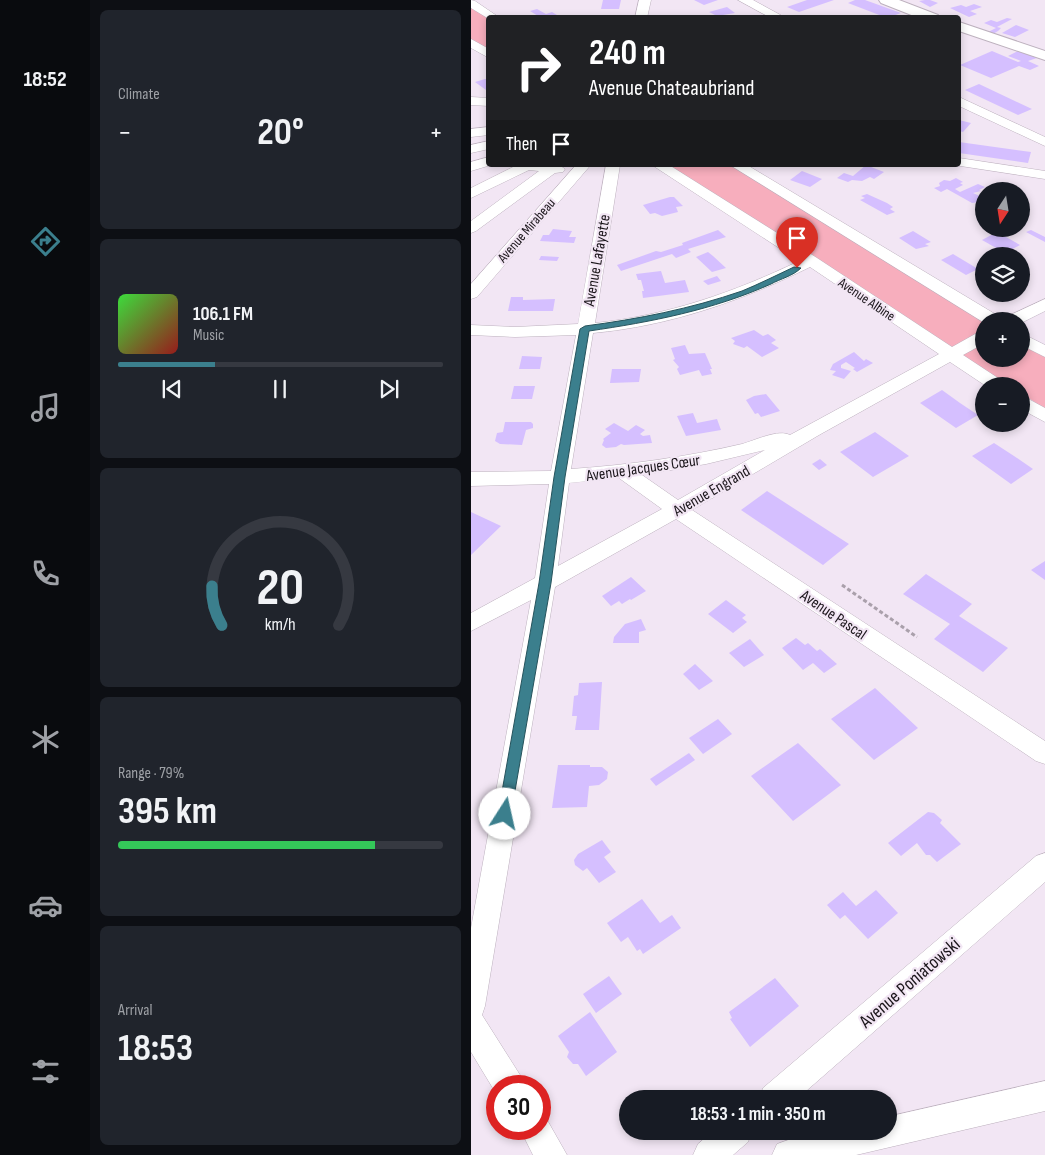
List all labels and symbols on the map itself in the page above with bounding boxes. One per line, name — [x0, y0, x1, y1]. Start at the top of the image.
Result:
north arrow — [975, 182, 1030, 238]
street label: Avenue Mirabeau — [493, 195, 559, 267]
street label: Avenue Lafayette — [580, 213, 615, 309]
pin — [776, 217, 818, 268]
street label: Avenue Albine — [834, 274, 899, 325]
street label: Avenue Jacques Cœur — [584, 451, 702, 486]
street label: Avenue Engrand — [669, 462, 754, 521]
street label: Avenue Pascal — [796, 586, 870, 644]
position arrow — [478, 787, 530, 839]
street label: Avenue Poniatowski — [854, 933, 965, 1034]
speed limit sign: 30 — [486, 1075, 551, 1140]

